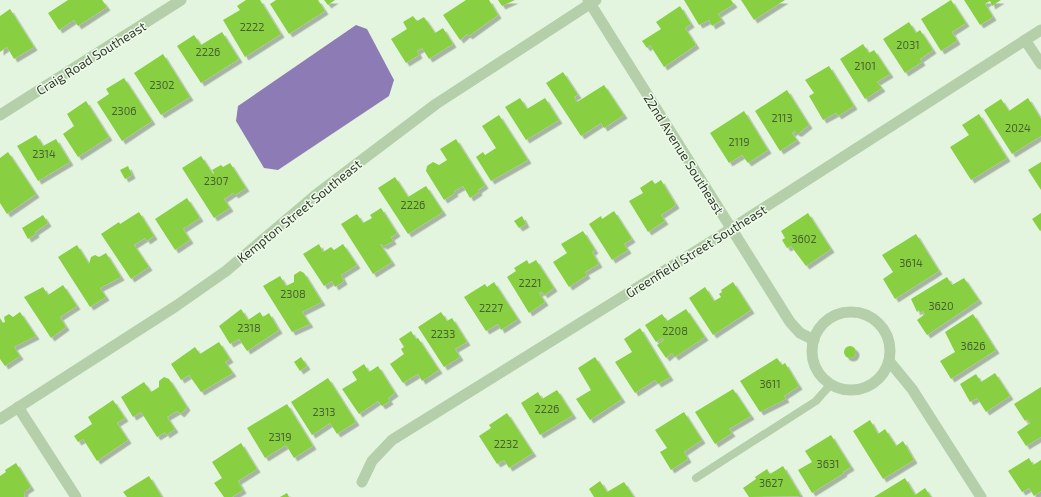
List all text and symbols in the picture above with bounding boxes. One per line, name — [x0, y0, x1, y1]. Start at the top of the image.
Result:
street label: Craig Road Southeast — [33, 18, 149, 98]
house number: 2222 — [240, 20, 264, 33]
house number: 2031 — [896, 38, 920, 51]
house number: 2226 — [196, 45, 220, 58]
house number: 2101 — [854, 59, 876, 72]
house number: 2302 — [149, 78, 175, 91]
street label: 22nd Avenue Southeast — [640, 91, 728, 217]
house number: 2306 — [111, 104, 137, 117]
house number: 2113 — [771, 111, 793, 124]
house number: 2024 — [1005, 121, 1031, 134]
house number: 2119 — [728, 135, 750, 148]
house number: 2314 — [32, 147, 56, 160]
street label: Kempton Street Southeast — [234, 156, 364, 266]
house number: 2307 — [204, 174, 229, 187]
house number: 2226 — [401, 198, 425, 211]
street label: Greenfield Street Southeast — [623, 201, 769, 301]
house number: 3602 — [791, 232, 817, 245]
house number: 3614 — [899, 256, 923, 269]
house number: 2221 — [519, 276, 541, 289]
house number: 2308 — [280, 287, 306, 300]
house number: 3620 — [928, 299, 954, 312]
house number: 2227 — [479, 301, 503, 314]
house number: 2318 — [237, 321, 261, 334]
house number: 2208 — [662, 324, 688, 337]
house number: 2233 — [431, 327, 455, 340]
house number: 3626 — [961, 339, 985, 352]
house number: 3611 — [759, 377, 781, 390]
house number: 2226 — [535, 402, 559, 415]
house number: 2313 — [313, 405, 335, 418]
house number: 2319 — [269, 430, 291, 443]
house number: 2232 — [494, 437, 518, 450]
house number: 3631 — [817, 457, 839, 470]
house number: 3627 — [759, 476, 783, 489]

